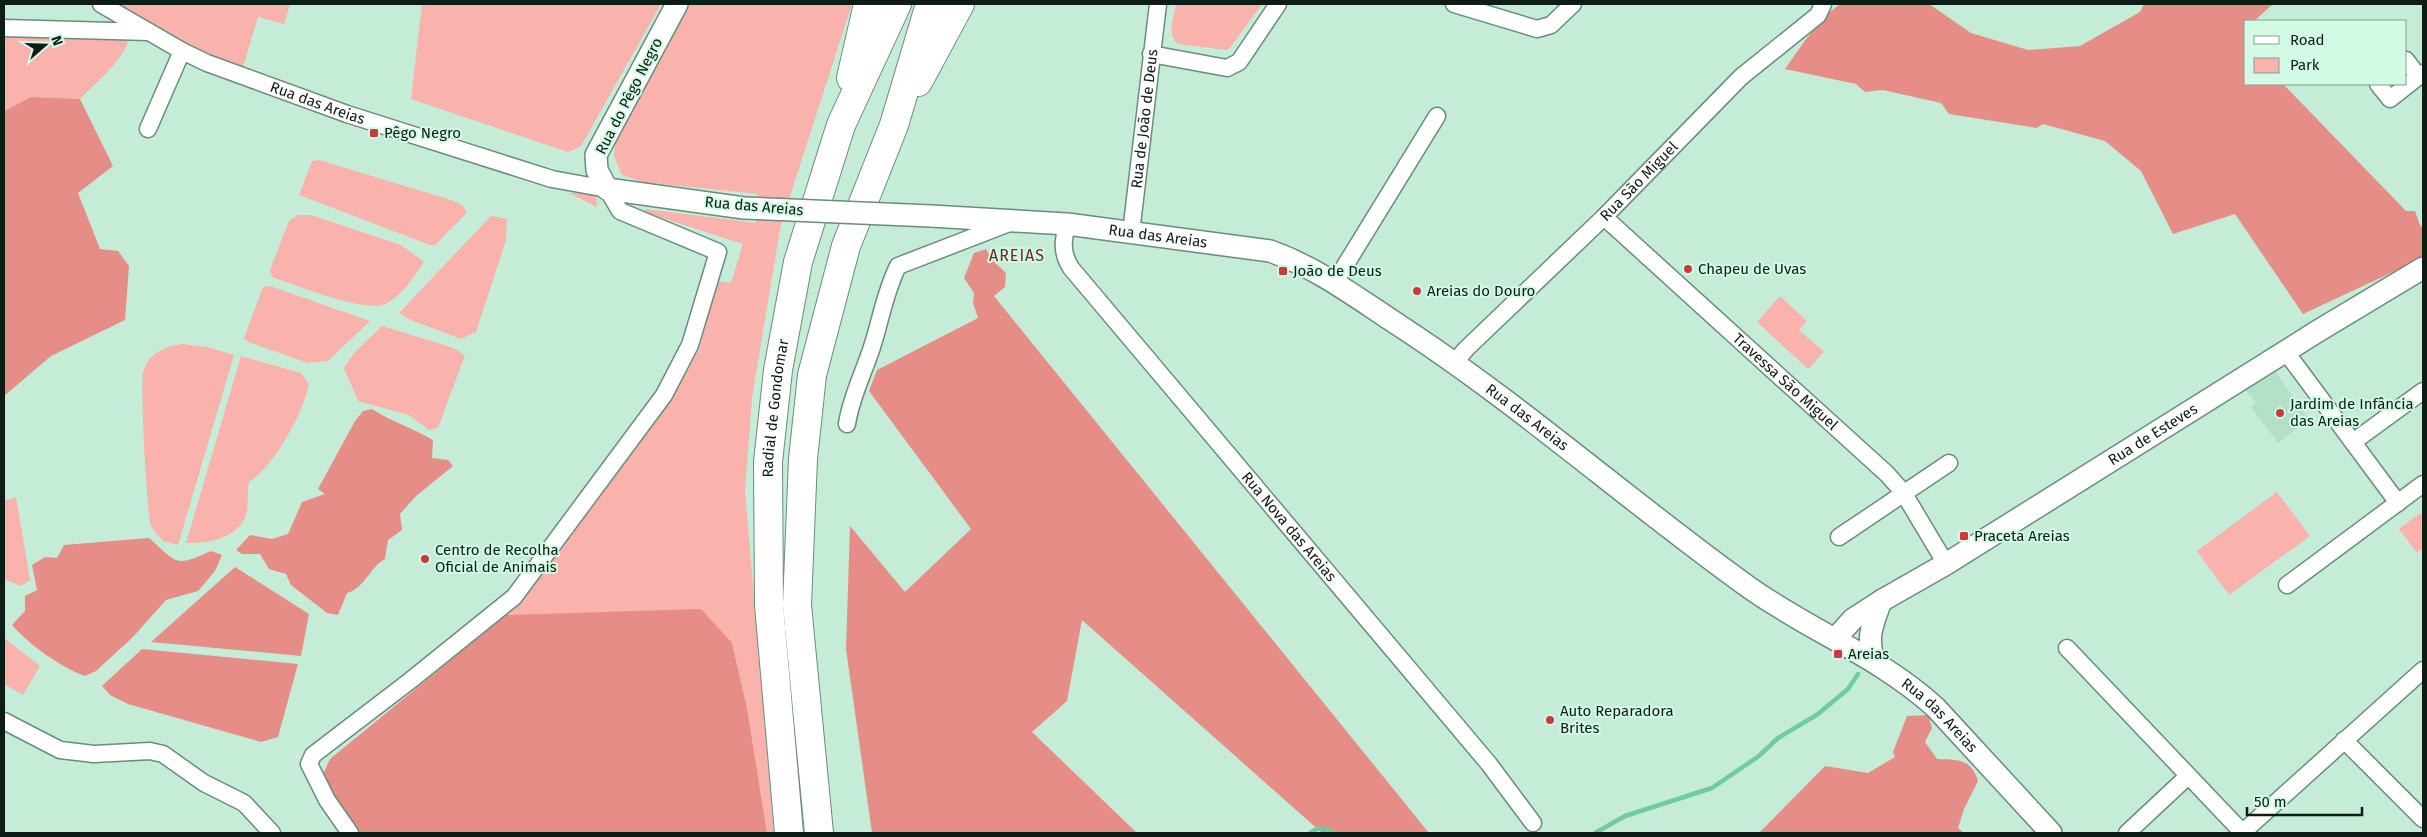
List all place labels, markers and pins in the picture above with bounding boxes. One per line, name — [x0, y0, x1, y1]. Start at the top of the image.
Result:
place label: Pêgo Negro — [384, 124, 461, 142]
marker: Pêgo Negro — [368, 127, 380, 139]
place label: Chapeu de Uvas — [1698, 260, 1806, 278]
place label: João de Deus — [1293, 262, 1382, 280]
marker: Chapeu de Uvas — [1682, 263, 1694, 275]
marker: João de Deus — [1277, 265, 1289, 277]
place label: Areias do Douro — [1427, 282, 1535, 300]
marker: Areias do Douro — [1411, 285, 1423, 297]
place label: Jardim de Infância das Areias — [2290, 395, 2414, 430]
marker: Jardim de Infância das Areias — [2274, 407, 2286, 419]
place label: Praceta Areias — [1974, 527, 2070, 545]
marker: Praceta Areias — [1958, 530, 1970, 542]
place label: Centro de Recolha Oficial de Animais — [435, 541, 559, 576]
marker: Centro de Recolha Oficial de Animais — [419, 553, 431, 565]
place label: Areias — [1848, 645, 1889, 663]
marker: Areias — [1832, 648, 1844, 660]
place label: Auto Reparadora Brites — [1560, 702, 1674, 737]
marker: Auto Reparadora Brites — [1544, 714, 1556, 726]

